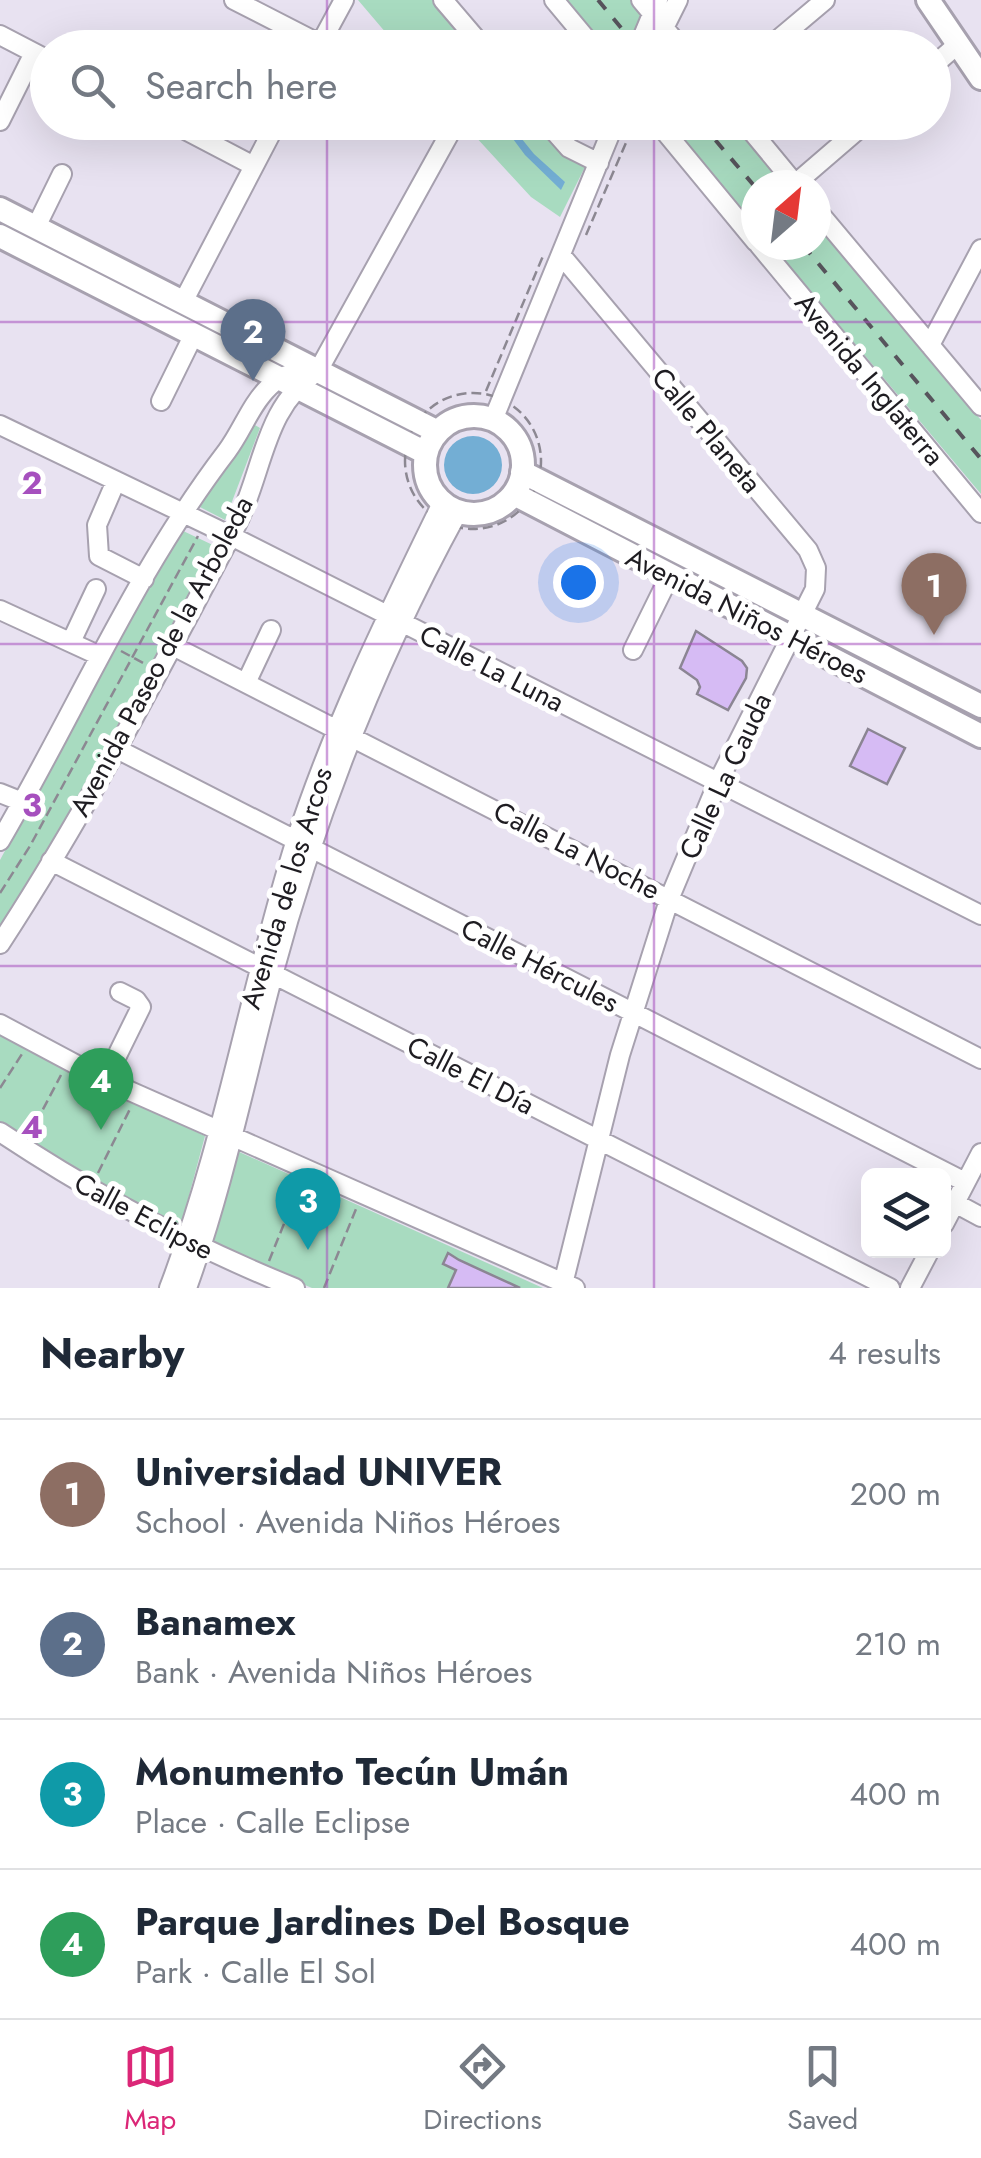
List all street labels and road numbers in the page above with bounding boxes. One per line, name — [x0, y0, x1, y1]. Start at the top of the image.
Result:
street label: Avenida Inglaterra — [785, 284, 954, 475]
street label: Calle Planeta — [642, 359, 771, 502]
street label: Avenida Paseo de la Arboleda — [59, 489, 263, 824]
street label: Avenida Niños Héroes — [619, 537, 875, 694]
street label: Calle La Luna — [412, 614, 571, 723]
street label: Calle La Cauda — [669, 686, 782, 866]
street label: Avenida de los Arcos — [230, 762, 343, 1014]
street label: Calle La Noche — [486, 791, 667, 910]
street label: Calle Hércules — [454, 908, 626, 1023]
street label: Calle El Día — [400, 1026, 542, 1125]
street label: Calle Eclipse — [67, 1163, 221, 1270]

